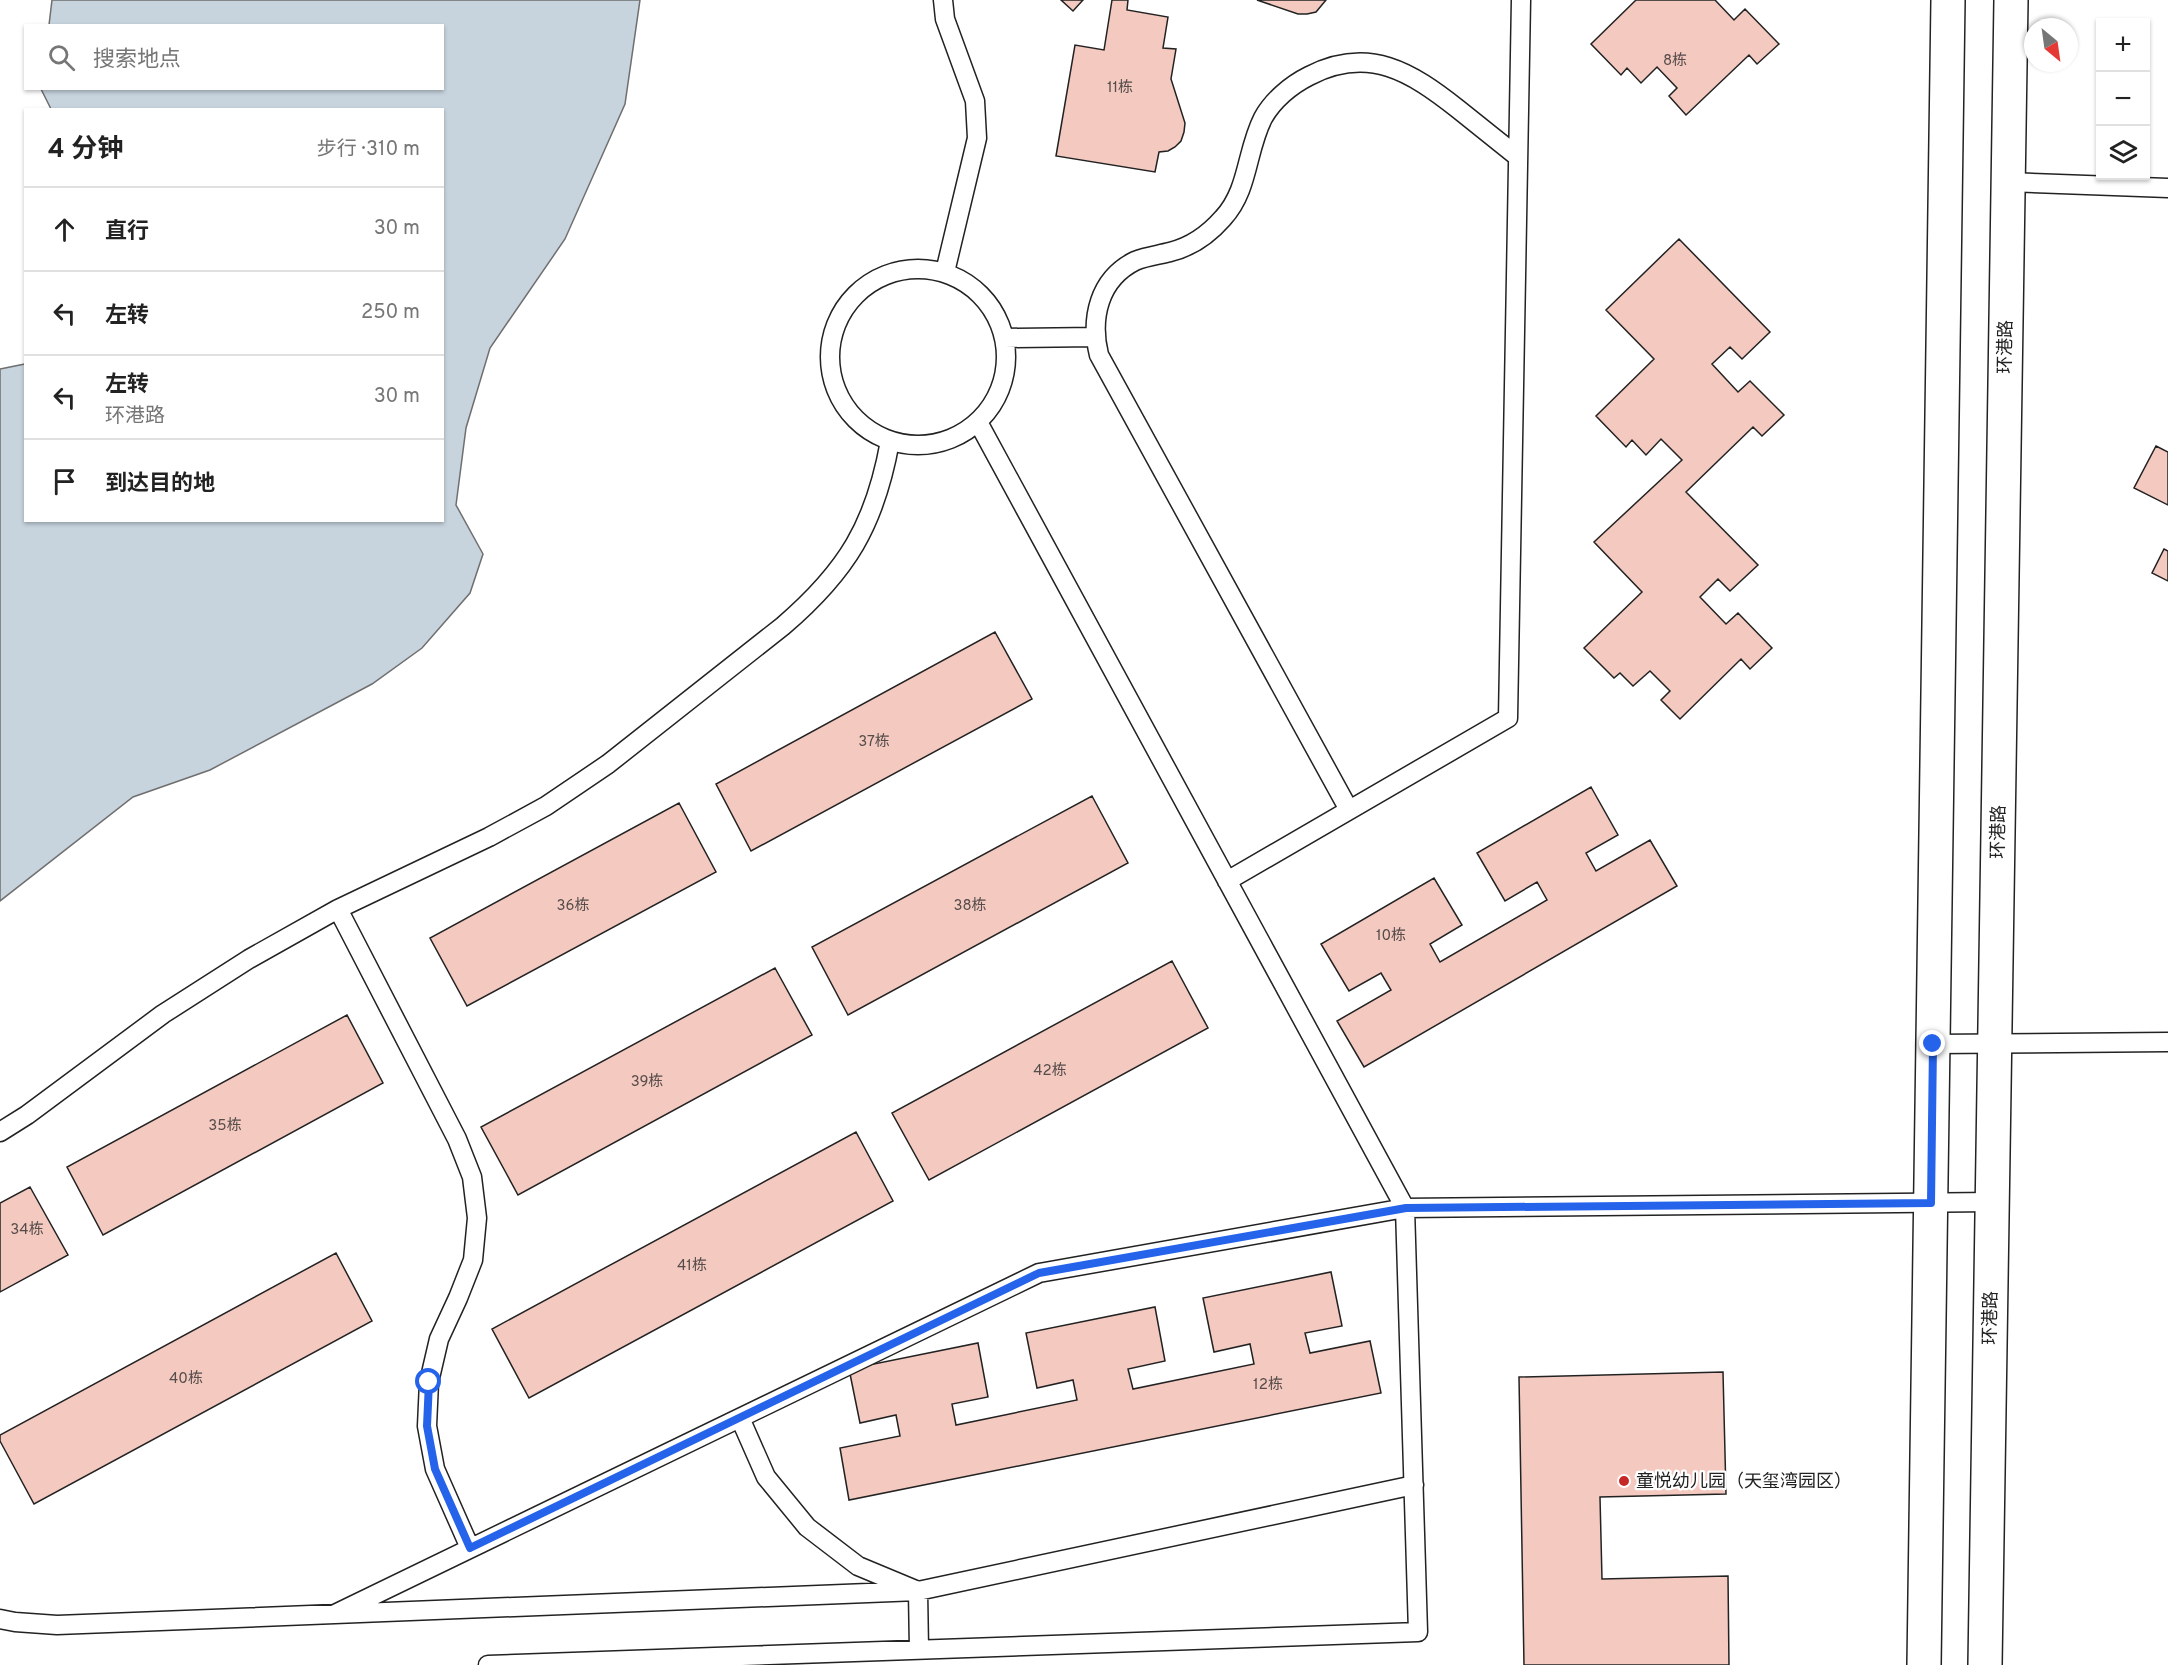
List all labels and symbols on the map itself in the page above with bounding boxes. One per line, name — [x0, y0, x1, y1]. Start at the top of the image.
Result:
north arrow — [2024, 18, 2078, 72]
house number: 8栋 — [1663, 51, 1687, 71]
house number: 11栋 — [1107, 78, 1133, 98]
street label: 环港路 — [1995, 320, 2018, 374]
house number: 37栋 — [858, 732, 890, 752]
street label: 环港路 — [1988, 805, 2011, 859]
house number: 36栋 — [557, 896, 590, 916]
house number: 38栋 — [953, 896, 987, 916]
house number: 10栋 — [1376, 926, 1406, 946]
route end — [1919, 1030, 1945, 1056]
house number: 42栋 — [1033, 1061, 1067, 1081]
house number: 39栋 — [631, 1072, 663, 1092]
house number: 35栋 — [208, 1116, 242, 1136]
house number: 34栋 — [10, 1220, 44, 1240]
house number: 41栋 — [677, 1256, 707, 1276]
street label: 环港路 — [1980, 1291, 2003, 1345]
route start — [415, 1368, 441, 1394]
house number: 40栋 — [169, 1369, 203, 1389]
house number: 12栋 — [1253, 1375, 1283, 1395]
place label: 童悦幼儿园（天玺湾园区） — [1636, 1471, 1852, 1494]
marker: 童悦幼儿园（天玺湾园区） — [1617, 1474, 1631, 1488]

